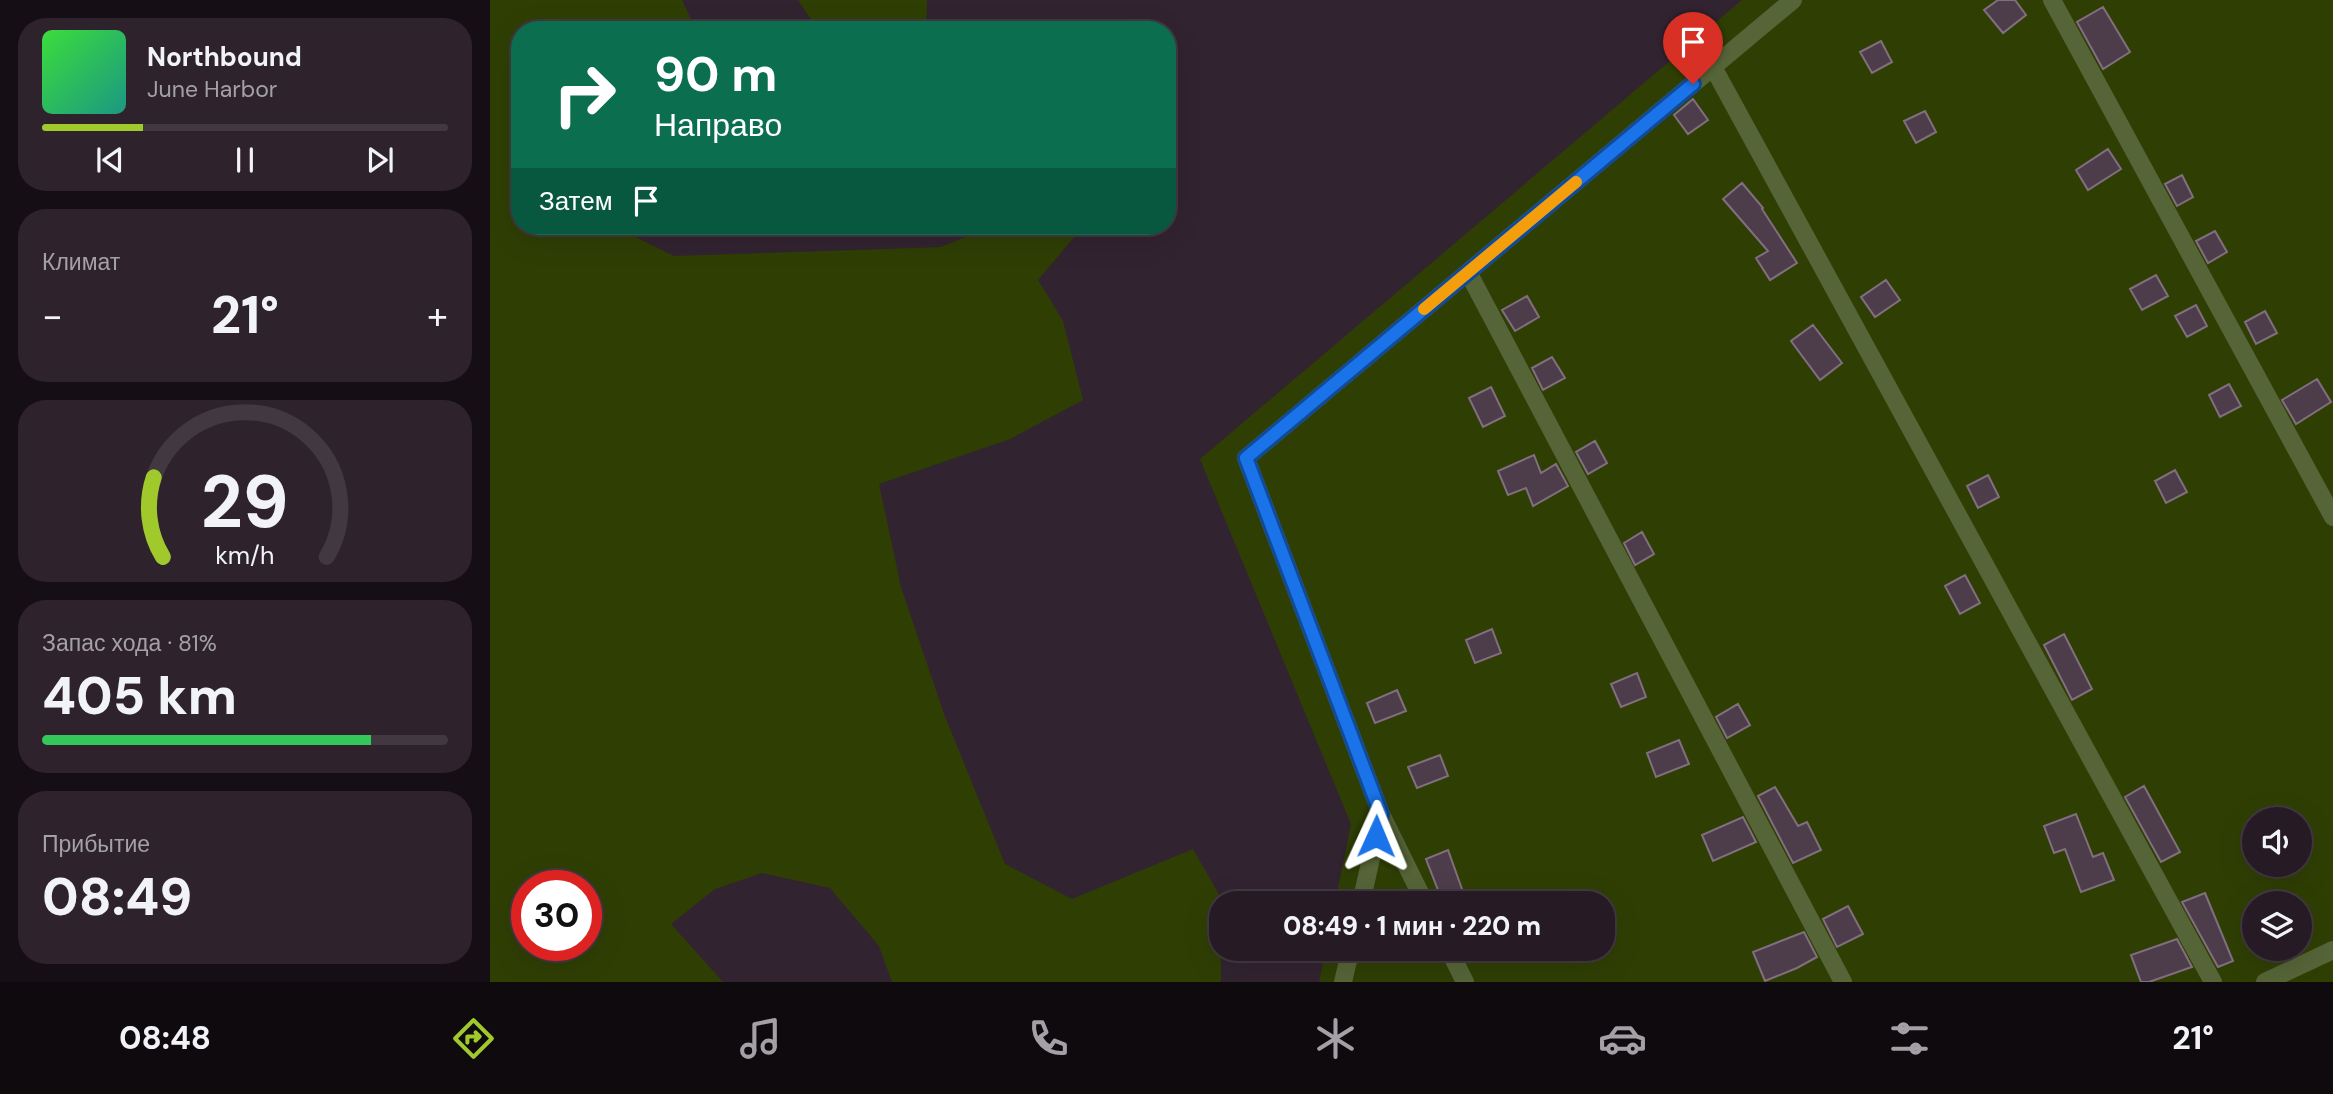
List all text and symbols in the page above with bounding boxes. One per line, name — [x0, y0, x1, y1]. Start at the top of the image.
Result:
pin — [1663, 12.0, 1723, 84]
icon: arrive — [1674, 23, 1712, 61]
text: Northbound — [147, 40, 302, 74]
text: 90 m — [654, 42, 777, 106]
icon: right — [539, 49, 630, 140]
text: June Harbor — [147, 74, 277, 104]
text: Направо — [654, 104, 782, 146]
icon: previous — [91, 141, 129, 179]
icon: pause — [226, 141, 264, 179]
icon: next — [361, 141, 399, 179]
icon: arrive — [627, 182, 665, 220]
text: Затем — [539, 184, 613, 218]
text: Климат — [42, 247, 120, 277]
text: 21° — [211, 281, 279, 349]
text: − — [42, 291, 63, 341]
text: + — [427, 291, 448, 341]
text: 29 — [201, 455, 289, 550]
text: km/h — [215, 539, 275, 572]
text: Запас хода · 81% — [42, 628, 217, 658]
text: 405 km — [42, 662, 237, 730]
position arrow — [1339, 799, 1413, 873]
map controls — [2242, 807, 2312, 961]
button: sound — [2242, 807, 2312, 877]
text: Прибытие — [42, 829, 150, 859]
text: 08:49 — [42, 863, 192, 931]
speed limit sign: 30 — [511, 870, 602, 961]
button: layers — [2242, 891, 2312, 961]
text: 08:49 · 1 мин · 220 m — [1283, 909, 1541, 943]
icon: directions — [449, 1014, 498, 1063]
icon: music — [736, 1014, 785, 1063]
icon: phone — [1024, 1014, 1073, 1063]
icon: climate — [1311, 1014, 1360, 1063]
icon: car — [1598, 1014, 1647, 1063]
icon: filters — [1885, 1014, 1934, 1063]
text: 08:48 — [119, 1017, 211, 1059]
text: 21° — [2172, 1017, 2214, 1059]

